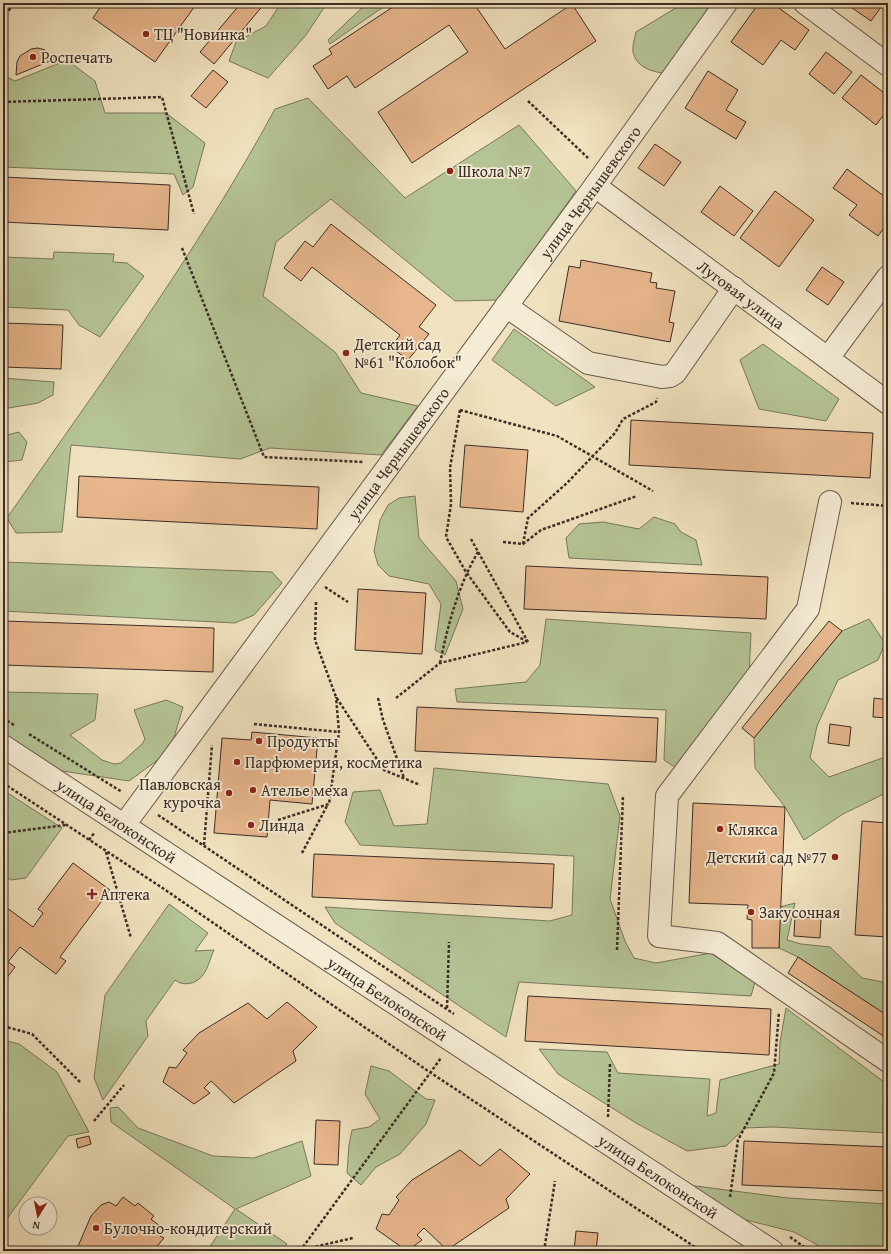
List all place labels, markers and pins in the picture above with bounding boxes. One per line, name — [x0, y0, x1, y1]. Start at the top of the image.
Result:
place label: ТЦ "Новинка" — [154, 22, 252, 46]
marker: ТЦ "Новинка" — [141, 29, 151, 39]
place label: Роспечать — [41, 45, 113, 69]
marker: Роспечать — [28, 52, 38, 62]
place label: Школа №7 — [458, 159, 531, 183]
marker: Школа №7 — [445, 166, 455, 176]
place label: Детский сад №61 "Колобок" — [353, 332, 462, 374]
marker: Детский сад №61 "Колобок" — [341, 348, 351, 358]
place label: Продукты — [267, 729, 338, 753]
marker: Продукты — [254, 736, 264, 746]
place label: Парфюмерия, косметика — [245, 750, 423, 774]
marker: Парфюмерия, косметика — [232, 757, 242, 767]
place label: Павловская курочка — [139, 772, 221, 814]
place label: Ателье меха — [261, 778, 348, 802]
marker: Ателье меха — [248, 785, 258, 795]
marker: Павловская курочка — [224, 788, 234, 798]
place label: Линда — [259, 813, 305, 837]
place label: Клякса — [728, 817, 778, 841]
marker: Линда — [246, 820, 256, 830]
marker: Клякса — [715, 824, 725, 834]
place label: Детский сад №77 — [705, 845, 827, 869]
marker: Детский сад №77 — [830, 852, 840, 862]
place label: Аптека — [100, 882, 150, 906]
marker: Аптека — [87, 889, 97, 899]
place label: Закусочная — [759, 900, 840, 924]
marker: Закусочная — [746, 907, 756, 917]
place label: Булочно-кондитерский — [104, 1216, 273, 1240]
marker: Булочно-кондитерский — [91, 1223, 101, 1233]

